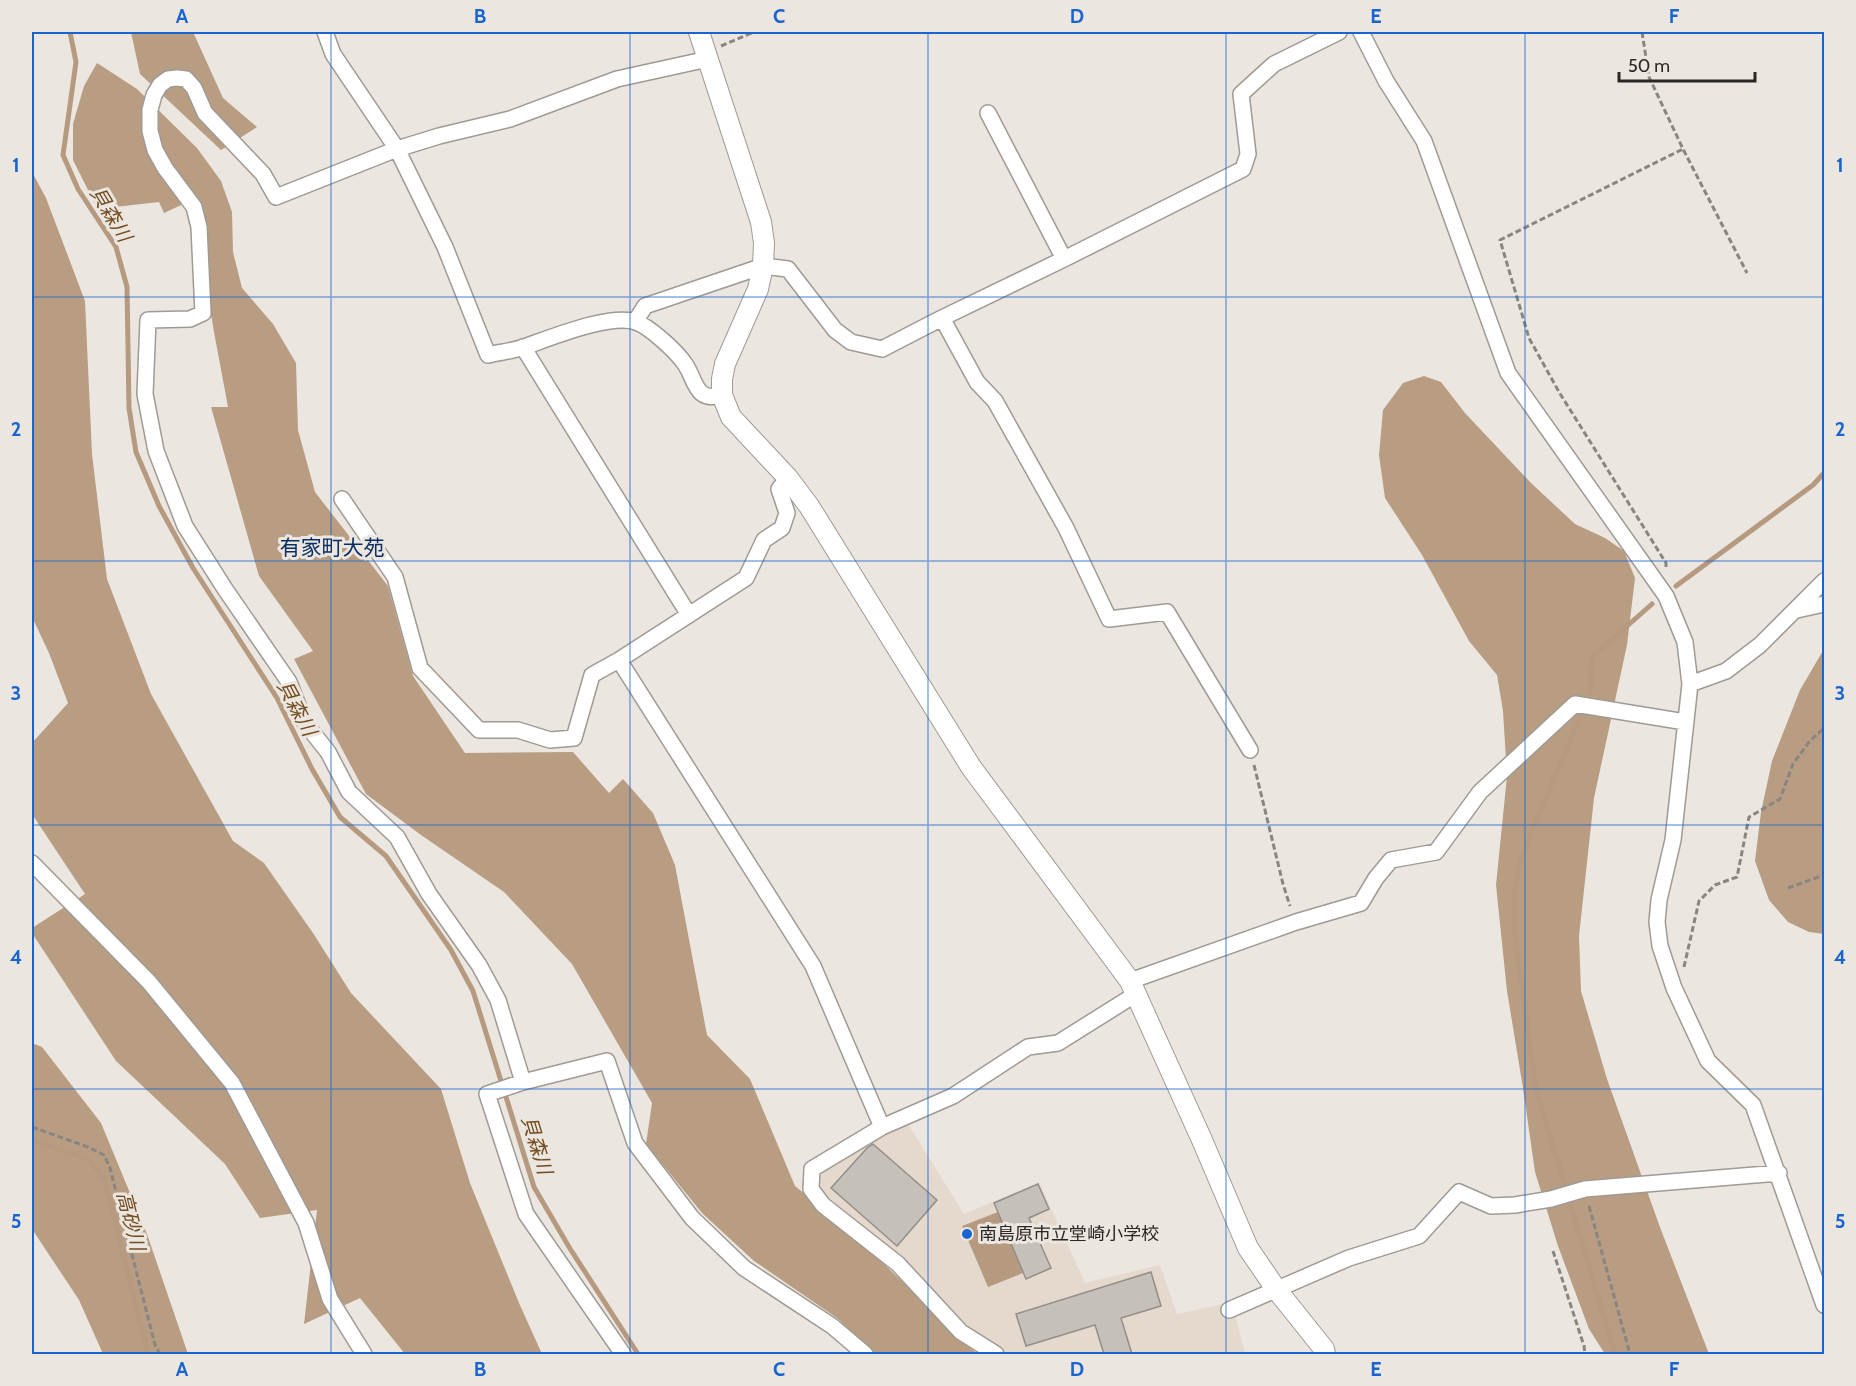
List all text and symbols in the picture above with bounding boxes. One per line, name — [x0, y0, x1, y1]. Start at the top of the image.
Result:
text: A — [176, 4, 189, 28]
text: B — [474, 4, 486, 28]
text: C — [773, 4, 785, 28]
text: D — [1070, 4, 1084, 28]
text: E — [1370, 4, 1382, 28]
text: F — [1669, 4, 1680, 28]
scale bar — [1619, 45, 1756, 83]
text: 50 m — [1628, 55, 1670, 77]
text: 1 — [12, 153, 20, 177]
text: 1 — [1836, 153, 1844, 177]
water label: 貝森川 — [85, 182, 138, 248]
text: 2 — [11, 417, 21, 441]
text: 2 — [1835, 417, 1845, 441]
district label: 有家町大苑 — [280, 535, 385, 560]
water label: 貝森川 — [272, 676, 323, 742]
text: 3 — [11, 681, 21, 705]
text: 3 — [1835, 681, 1845, 705]
text: 4 — [10, 945, 22, 969]
text: 4 — [1834, 945, 1846, 969]
water label: 貝森川 — [517, 1113, 558, 1179]
water label: 高砂川 — [112, 1189, 150, 1255]
text: 5 — [11, 1209, 21, 1233]
text: 5 — [1835, 1209, 1845, 1233]
place label: 南島原市立堂崎小学校 — [979, 1223, 1159, 1245]
marker: 南島原市立堂崎小学校 — [960, 1227, 974, 1241]
text: A — [176, 1357, 189, 1381]
text: B — [474, 1357, 486, 1381]
text: C — [773, 1357, 785, 1381]
text: D — [1070, 1357, 1084, 1381]
text: E — [1370, 1357, 1382, 1381]
text: F — [1669, 1357, 1680, 1381]

